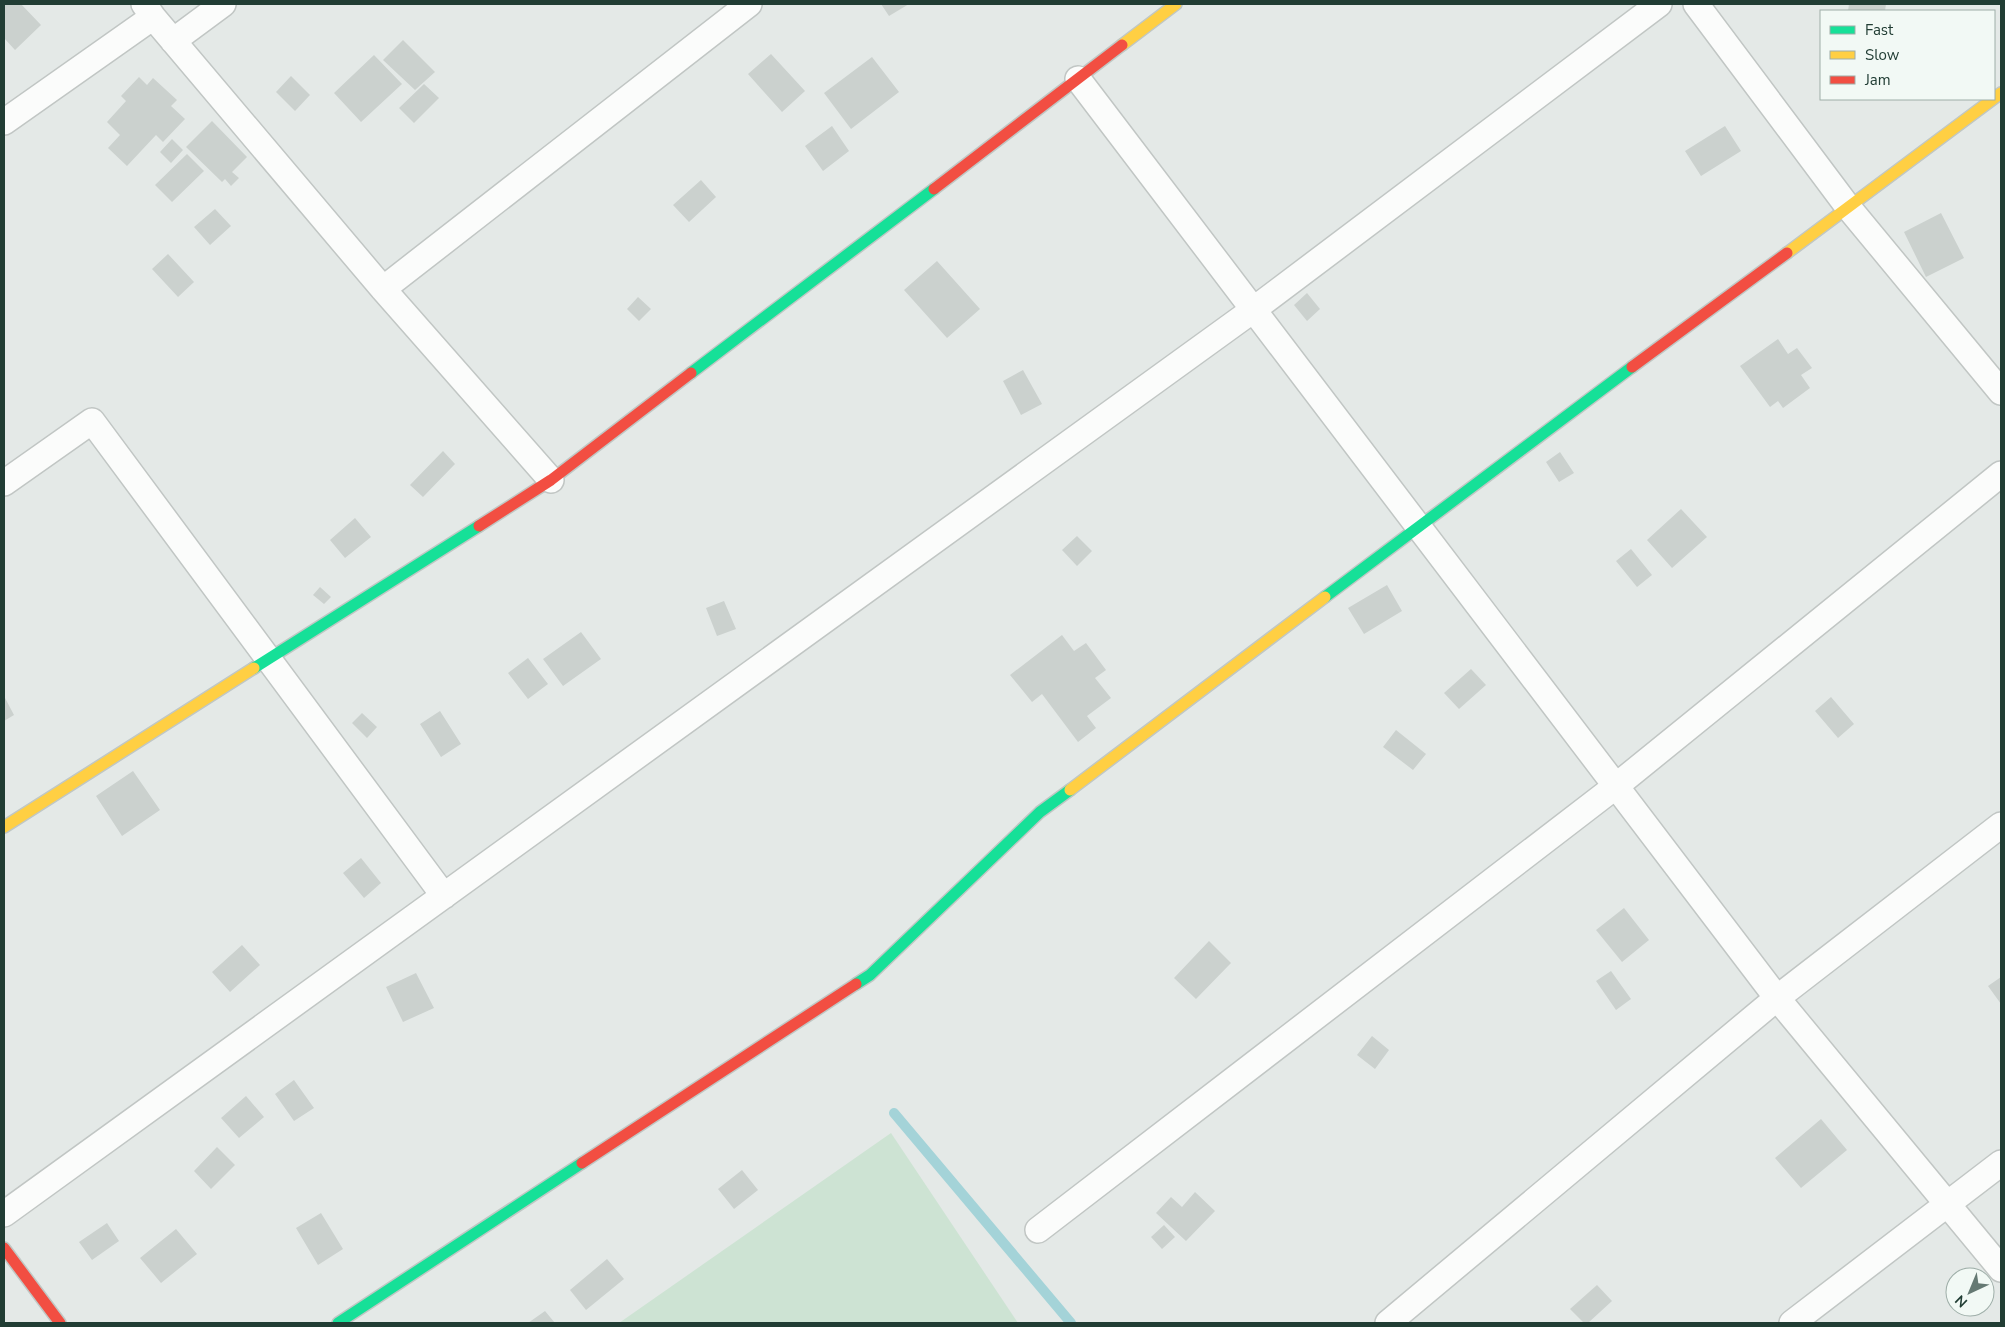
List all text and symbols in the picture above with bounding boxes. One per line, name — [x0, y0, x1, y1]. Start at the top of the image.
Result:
legend — [1820, 10, 1995, 100]
text: Fast — [1865, 20, 1894, 40]
text: Slow — [1865, 45, 1900, 65]
text: Jam — [1864, 70, 1891, 90]
north arrow — [1945, 1267, 1995, 1317]
text: N — [1951, 1291, 1972, 1311]

